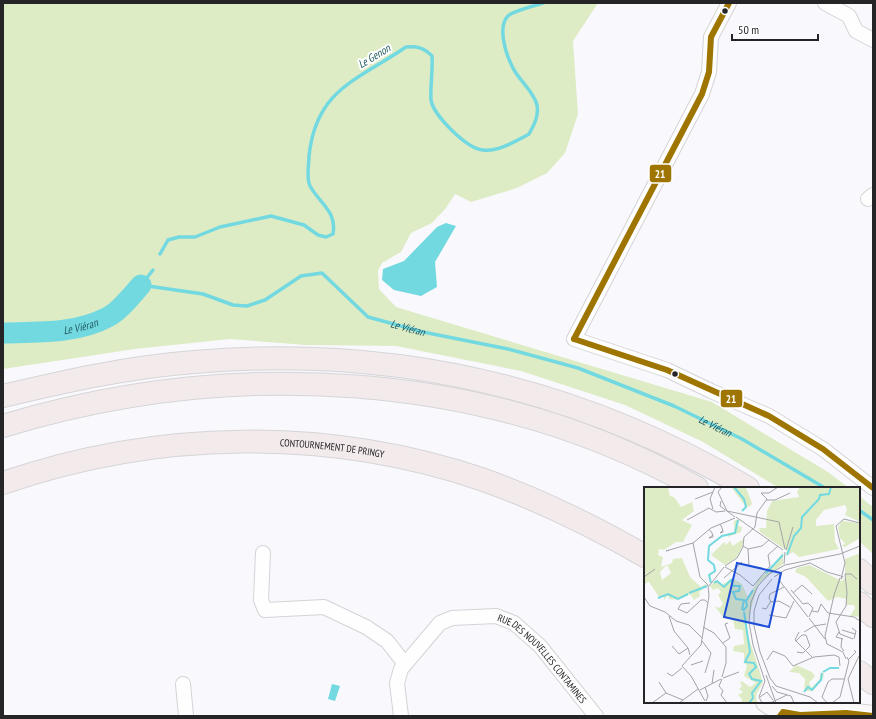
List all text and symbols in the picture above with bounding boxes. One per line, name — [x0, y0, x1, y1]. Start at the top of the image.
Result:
unlabelled marker — [720, 6, 730, 16]
scale bar — [732, 16, 818, 42]
text: 50 m — [738, 22, 759, 37]
water label: Le Genon — [355, 40, 394, 71]
line badge: 21 — [649, 164, 672, 183]
text: 21 — [655, 167, 665, 181]
water label: Le Viéran — [62, 315, 101, 337]
water label: Le Viéran — [389, 316, 428, 340]
unlabelled marker — [670, 369, 680, 379]
line badge: 21 — [720, 389, 743, 408]
text: 21 — [726, 392, 736, 406]
water label: Le Viéran — [696, 412, 735, 440]
street label: CONTOURNEMENT DE PRINGY — [280, 436, 386, 460]
inset map — [644, 487, 860, 703]
street label: RUE DES NOUVELLES CONTAMINES — [496, 611, 590, 706]

